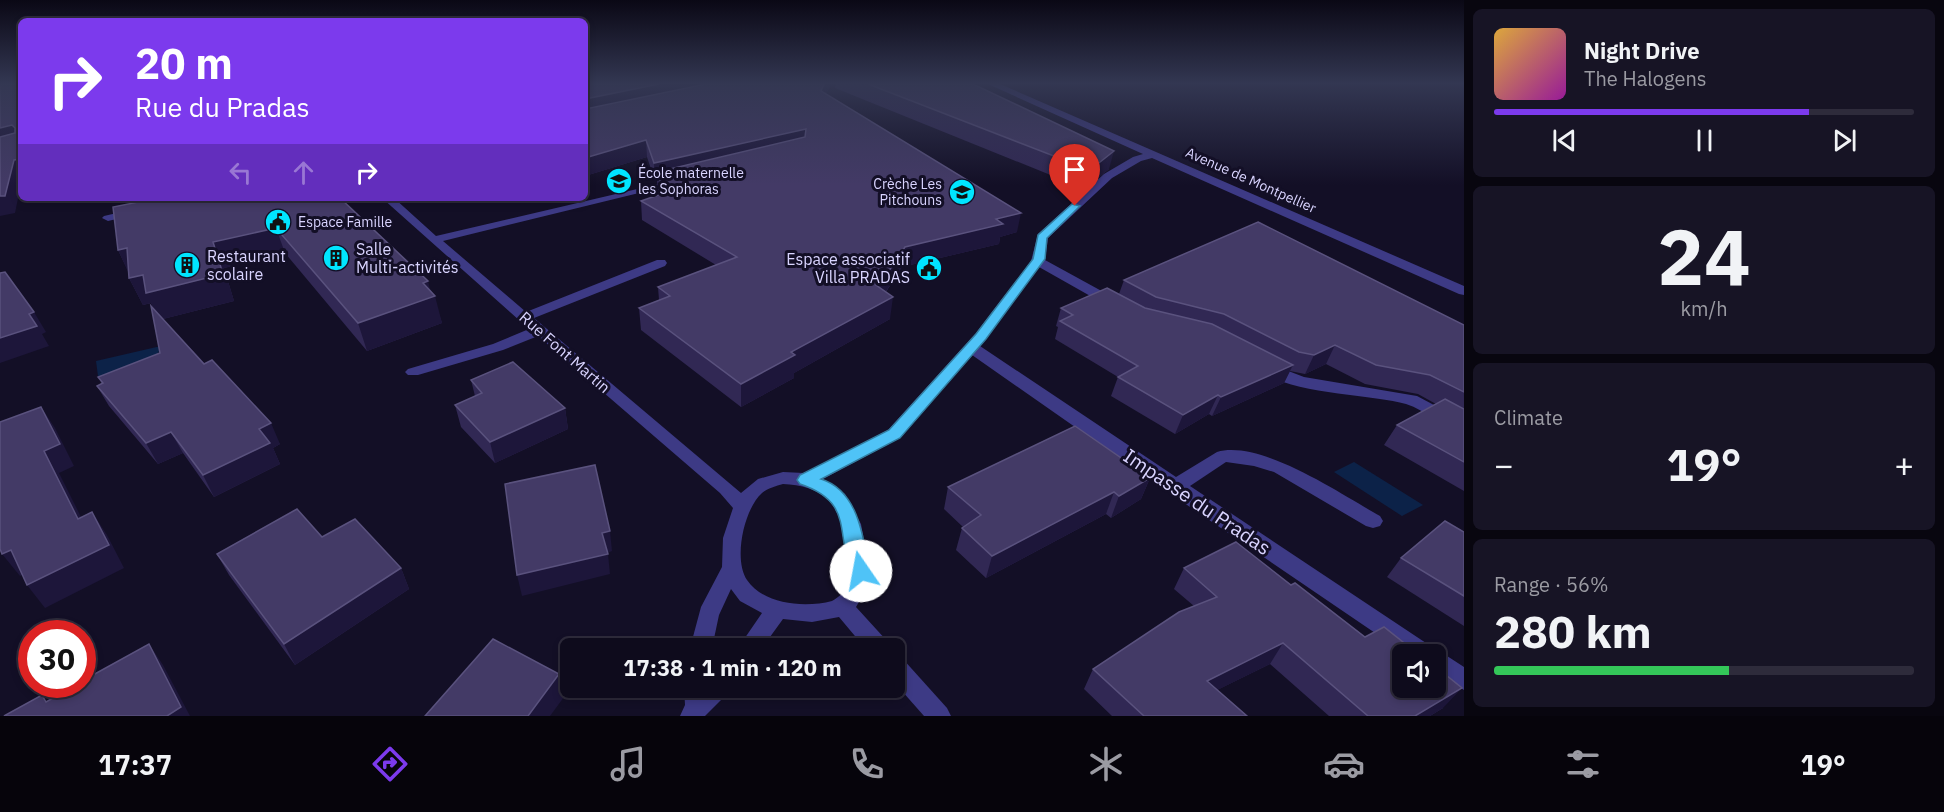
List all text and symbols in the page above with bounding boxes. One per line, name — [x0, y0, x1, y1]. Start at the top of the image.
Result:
text: 20 m — [135, 36, 233, 91]
text: Night Drive — [1584, 36, 1700, 65]
icon: right — [36, 42, 114, 120]
text: The Halogens — [1584, 65, 1706, 92]
text: Rue du Pradas — [135, 89, 310, 124]
icon: previous — [1548, 124, 1581, 157]
icon: pause — [1688, 124, 1721, 157]
icon: next — [1828, 124, 1861, 157]
street label: Avenue de Montpellier — [1183, 143, 1319, 217]
pin — [1049, 144, 1100, 206]
icon: arrive — [1058, 153, 1091, 186]
icon: left — [224, 156, 257, 189]
icon: ahead — [287, 156, 320, 189]
icon: right — [350, 156, 383, 189]
place label: École maternelle les Sophoras — [638, 163, 744, 198]
school or university icon: École maternelle les Sophoras — [604, 166, 634, 196]
place label: Crèche Les Pitchouns — [873, 175, 942, 209]
school or university icon: Crèche Les Pitchouns — [947, 177, 977, 207]
text: 24 — [1657, 205, 1751, 306]
public building icon: Espace Famille — [263, 207, 293, 237]
place label: Espace Famille — [298, 213, 393, 231]
place label: Salle Multi-activités — [356, 239, 459, 277]
building icon: Salle Multi-activités — [321, 243, 351, 273]
place label: Restaurant scolaire — [207, 246, 286, 284]
place label: Espace associatif Villa PRADAS — [786, 249, 910, 287]
building icon: Restaurant scolaire — [172, 250, 202, 280]
public building icon: Espace associatif Villa PRADAS — [914, 253, 944, 283]
text: km/h — [1680, 295, 1728, 322]
street label: Rue Font Martin — [515, 307, 615, 397]
text: Climate — [1494, 404, 1563, 431]
text: 19° — [1666, 435, 1742, 493]
street label: Impasse du Pradas — [1118, 442, 1276, 561]
text: − — [1494, 443, 1514, 486]
text: + — [1894, 443, 1914, 486]
position arrow — [829, 539, 893, 603]
text: Range · 56% — [1494, 571, 1609, 598]
text: 280 km — [1494, 602, 1652, 660]
speed limit sign: 30 — [18, 620, 96, 698]
map controls — [1392, 644, 1446, 698]
button: sound — [1392, 644, 1446, 698]
text: 17:38 · 1 min · 120 m — [623, 653, 842, 682]
icon: directions — [369, 743, 411, 785]
icon: music — [607, 743, 649, 785]
icon: phone — [846, 743, 888, 785]
icon: climate — [1085, 743, 1127, 785]
icon: car — [1323, 743, 1365, 785]
icon: filters — [1562, 743, 1604, 785]
text: 17:37 — [98, 747, 172, 782]
text: 19° — [1801, 747, 1846, 782]

